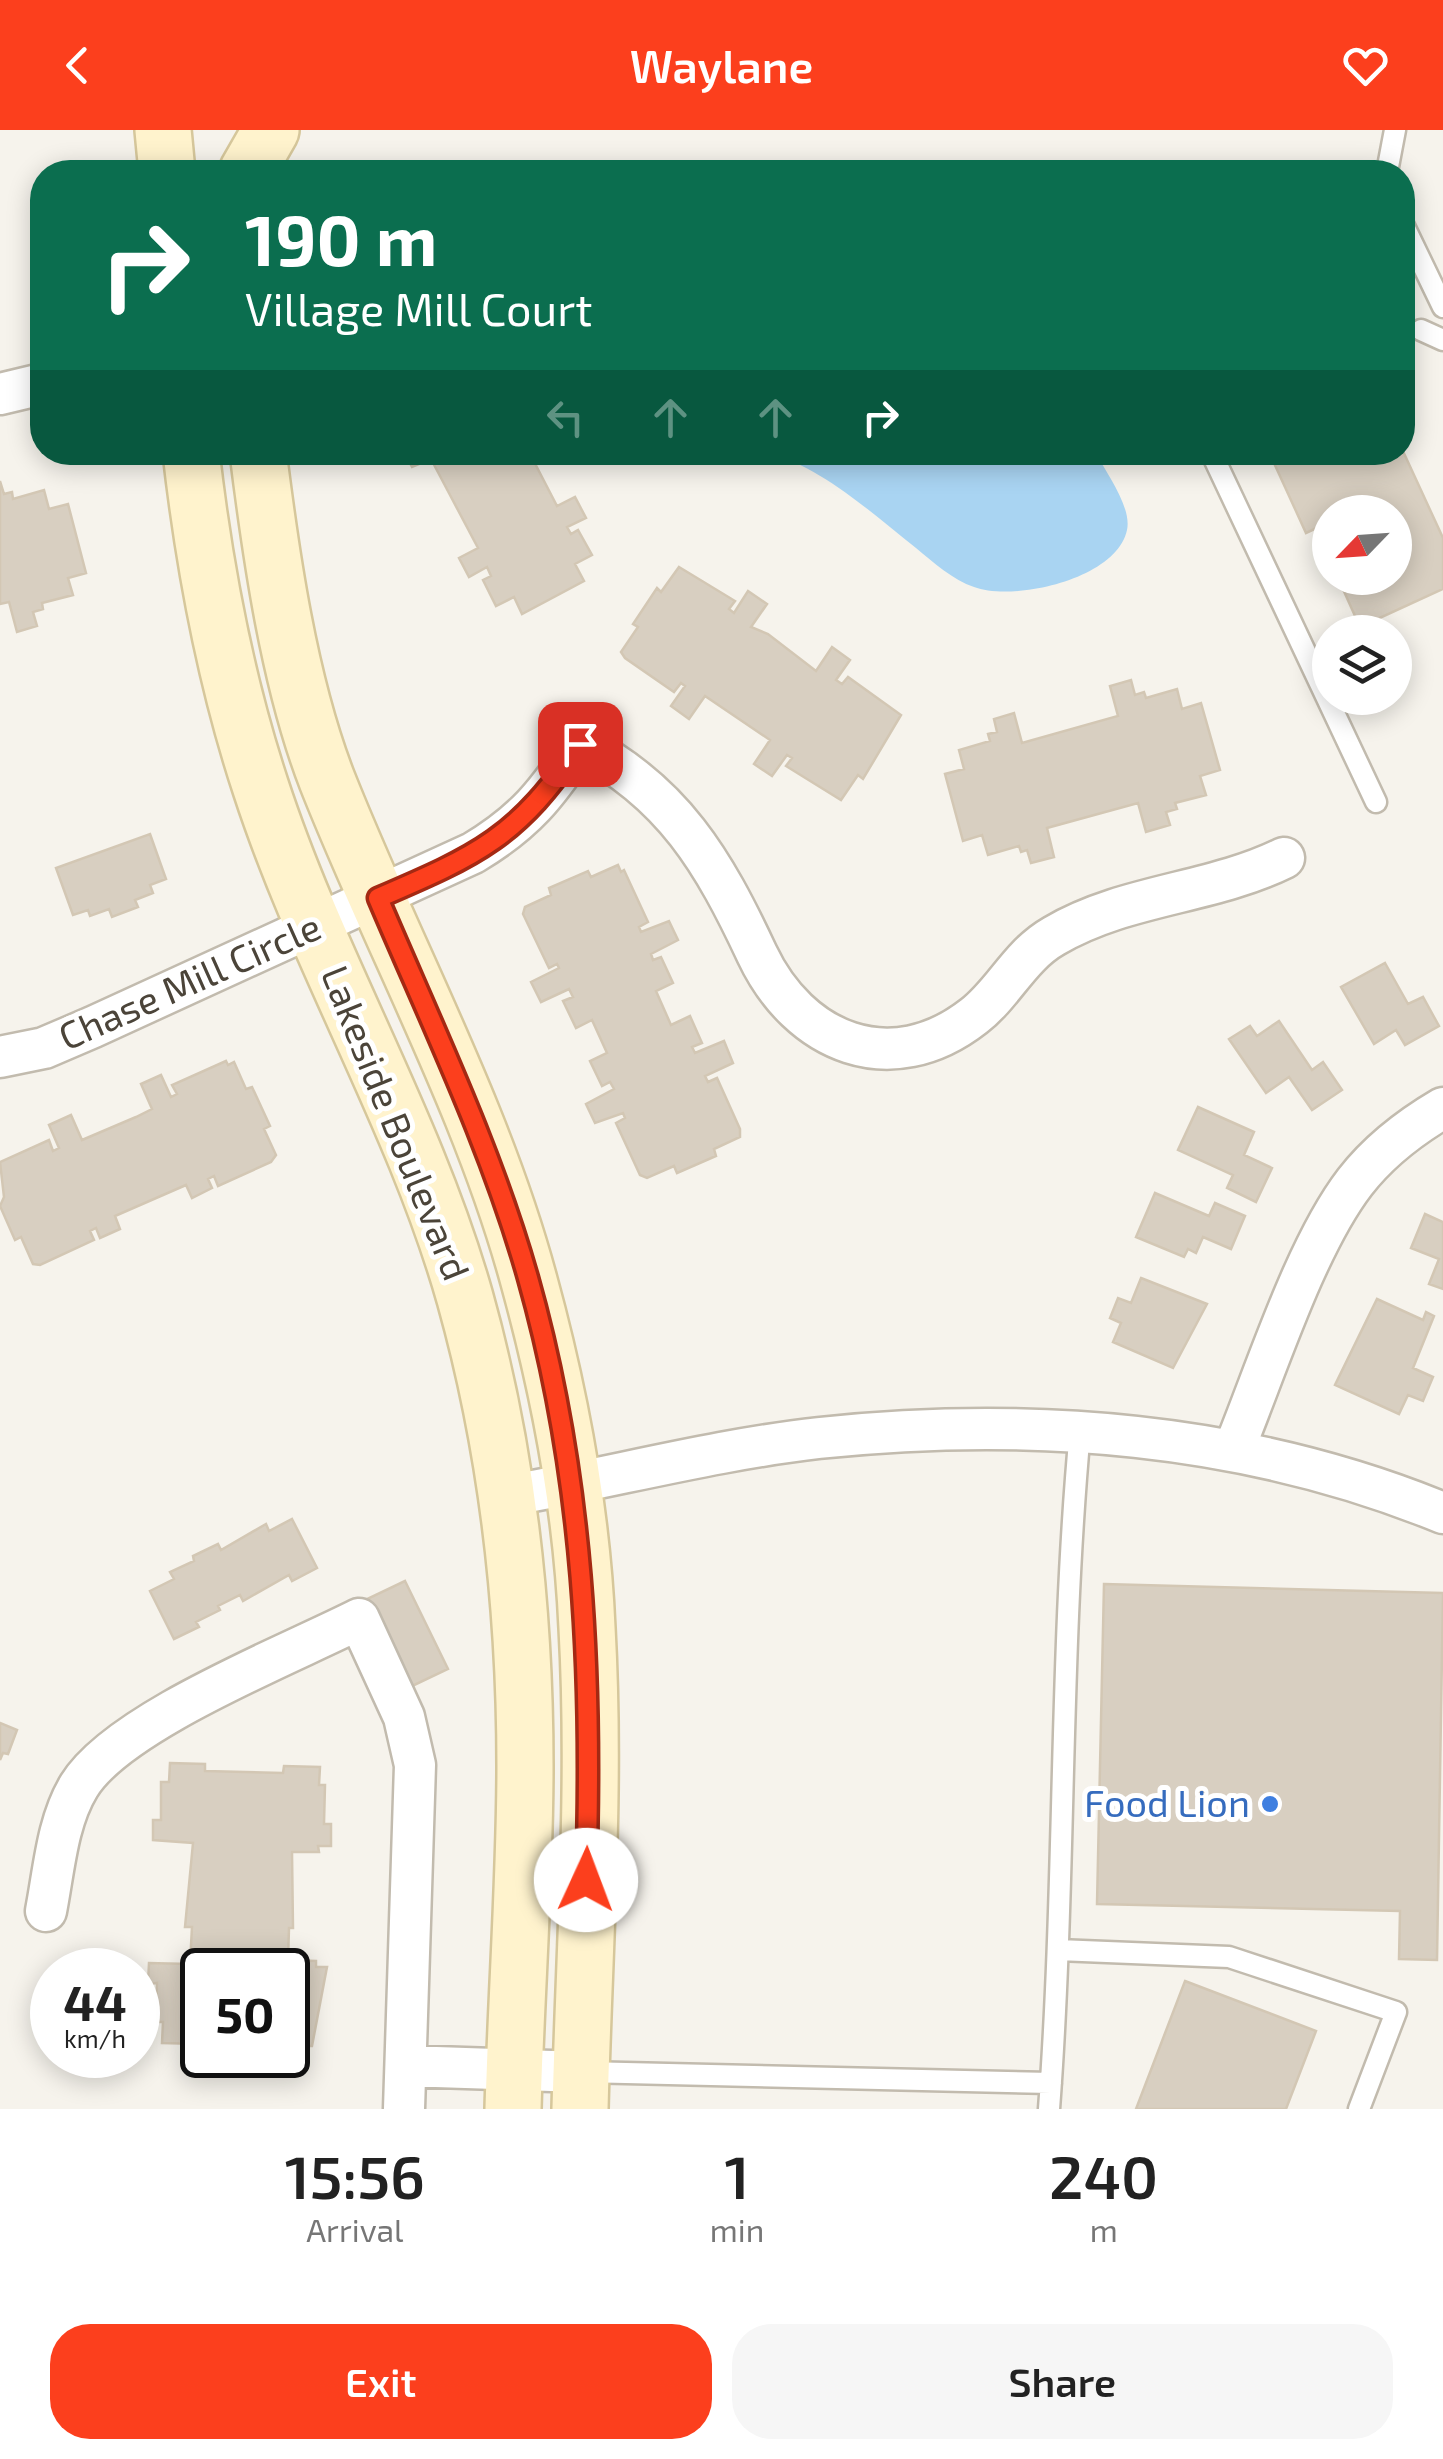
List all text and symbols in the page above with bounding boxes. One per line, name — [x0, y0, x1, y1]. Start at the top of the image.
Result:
icon: back — [50, 38, 105, 93]
text: Waylane — [630, 38, 813, 92]
icon: heart — [1338, 38, 1393, 93]
text: 190 m — [245, 196, 438, 280]
icon: right — [80, 200, 210, 330]
text: Village Mill Court — [245, 281, 592, 335]
icon: left — [538, 390, 593, 445]
icon: ahead — [643, 390, 698, 445]
icon: ahead — [748, 390, 803, 445]
icon: right — [853, 390, 908, 445]
north arrow — [1312, 495, 1412, 595]
map controls — [1312, 495, 1412, 715]
button: layers — [1312, 615, 1412, 715]
pin — [538, 702, 623, 787]
icon: arrive — [553, 717, 608, 772]
street label: Chase Mill Circle — [51, 902, 327, 1058]
street label: Lakeside Boulevard — [313, 958, 481, 1286]
place label: Food Lion — [1084, 1779, 1250, 1825]
marker: Food Lion — [1259, 1793, 1281, 1815]
position arrow — [534, 1828, 638, 1932]
speed limit sign: 50 — [180, 1948, 310, 2078]
text: 44 — [63, 1971, 127, 2031]
text: km/h — [64, 2023, 126, 2053]
text: 15:56 — [285, 2139, 425, 2211]
text: 1 — [724, 2139, 750, 2211]
text: 240 — [1049, 2139, 1158, 2211]
text: Arrival — [306, 2210, 404, 2248]
text: min — [710, 2210, 764, 2248]
text: m — [1090, 2210, 1118, 2248]
button: Exit — [50, 2324, 712, 2439]
button: Share — [732, 2324, 1393, 2439]

